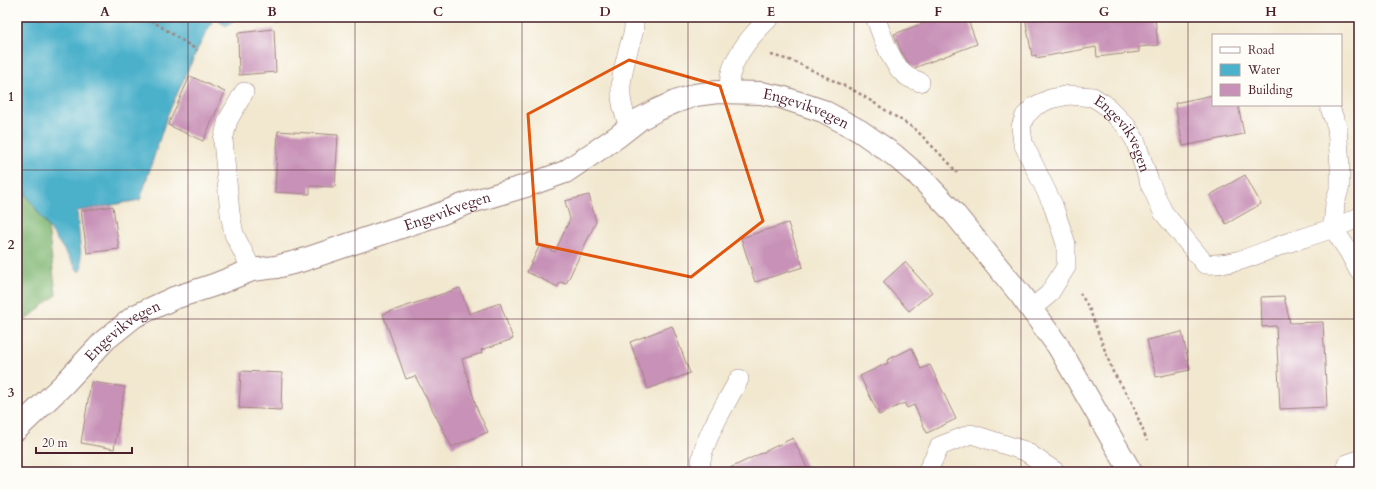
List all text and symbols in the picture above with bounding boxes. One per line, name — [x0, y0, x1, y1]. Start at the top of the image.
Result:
text: A — [100, 3, 110, 21]
text: B — [267, 3, 277, 21]
text: C — [433, 3, 443, 21]
text: D — [599, 3, 611, 21]
text: E — [767, 3, 775, 21]
text: F — [934, 3, 942, 21]
text: G — [1099, 3, 1110, 21]
text: H — [1265, 3, 1277, 21]
legend — [1212, 34, 1342, 106]
text: Road — [1248, 42, 1275, 58]
text: Water — [1247, 62, 1281, 78]
text: Building — [1248, 82, 1293, 98]
street label: Engevikvegen — [761, 84, 853, 134]
text: 1 — [8, 88, 14, 106]
street label: Engevikvegen — [1090, 90, 1155, 175]
street label: Engevikvegen — [401, 187, 494, 235]
text: 2 — [8, 236, 15, 254]
street label: Engevikvegen — [80, 295, 164, 366]
text: 3 — [8, 384, 15, 402]
scale bar — [36, 429, 132, 455]
text: 20 m — [42, 435, 69, 451]

